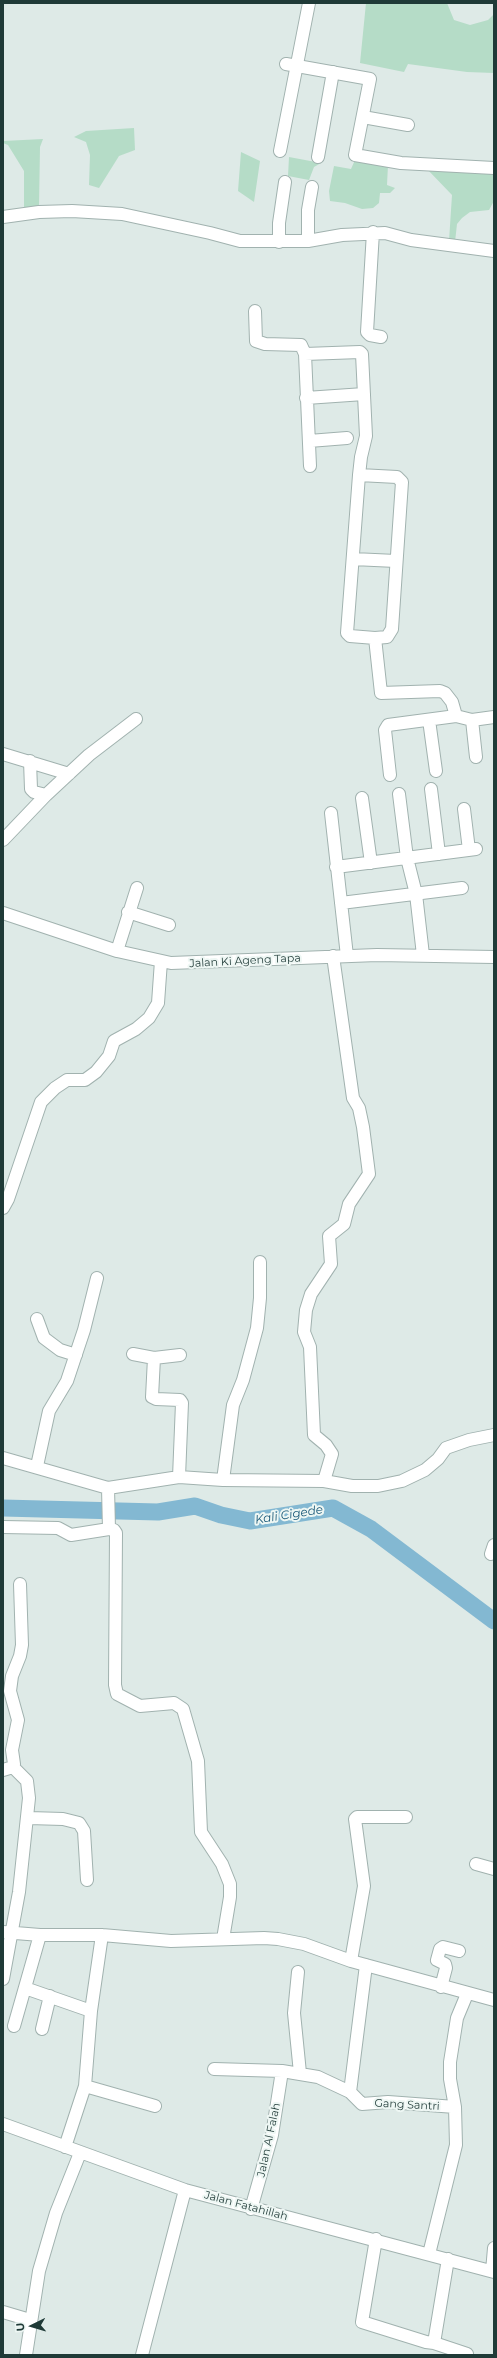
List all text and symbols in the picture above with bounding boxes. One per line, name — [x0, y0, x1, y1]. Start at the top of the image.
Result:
street label: Jalan Ki Ageng Tapa — [189, 951, 301, 971]
water label: Kali Cigede — [254, 1503, 324, 1527]
street label: Gang Santri — [374, 2097, 440, 2113]
street label: Jalan Al Falah — [255, 2102, 283, 2178]
street label: Jalan Fatahillah — [203, 2189, 289, 2223]
north arrow — [12, 2306, 52, 2346]
text: U — [13, 2322, 27, 2332]

